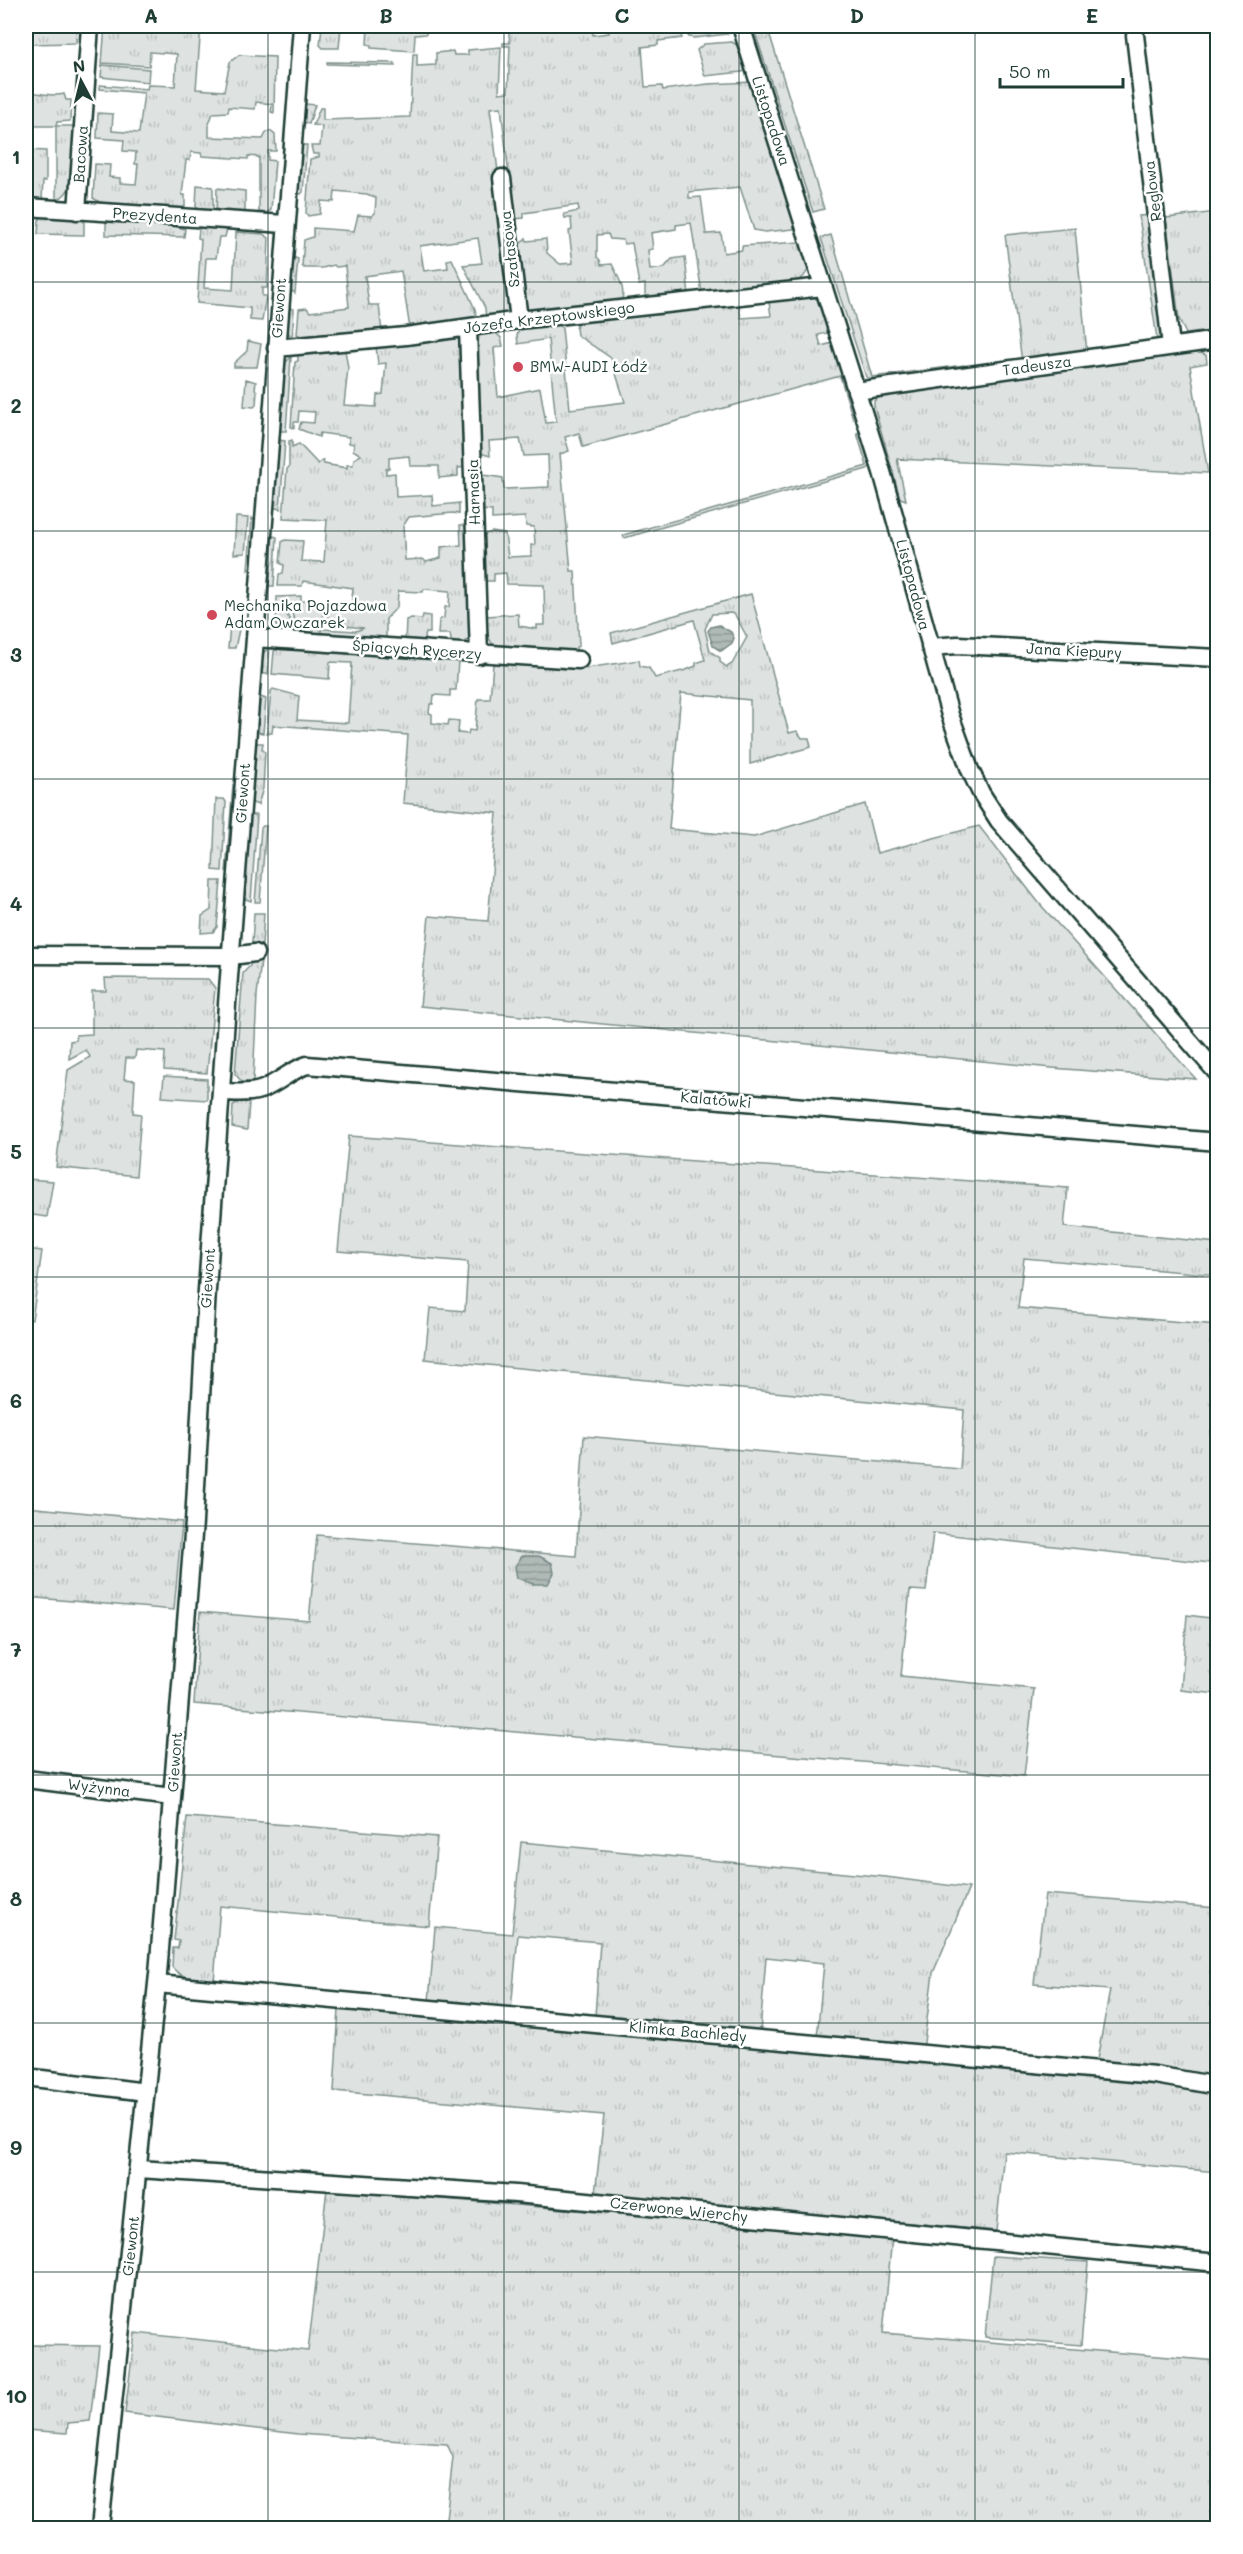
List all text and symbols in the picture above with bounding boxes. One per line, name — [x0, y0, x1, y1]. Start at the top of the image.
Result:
text: A — [144, 2, 158, 28]
text: B — [379, 2, 393, 28]
text: C — [615, 2, 630, 28]
text: D — [850, 2, 864, 28]
text: E — [1086, 2, 1098, 28]
north arrow — [51, 51, 111, 111]
scale bar — [1000, 51, 1123, 89]
text: N — [72, 54, 86, 77]
text: 50 m — [1009, 59, 1051, 83]
street label: Listopadowa — [748, 73, 796, 168]
street label: Bacowa — [68, 125, 92, 183]
text: 1 — [12, 143, 20, 169]
street label: Reglowa — [1138, 160, 1166, 223]
street label: Prezydenta — [112, 202, 198, 228]
street label: Szałasowa — [494, 210, 524, 289]
street label: Giewont — [266, 277, 290, 339]
street label: Józefa Krzeptowskiego — [462, 297, 636, 337]
street label: Tadeusza — [1001, 350, 1073, 380]
place label: BMW-AUDI Łódź — [530, 356, 647, 376]
marker: BMW-AUDI Łódź — [511, 360, 525, 374]
text: 2 — [10, 392, 22, 418]
street label: Harnasia — [462, 458, 484, 526]
street label: Listopadowa — [892, 537, 936, 632]
place label: Mechanika Pojazdowa Adam Owczarek — [224, 595, 387, 632]
marker: Mechanika Pojazdowa Adam Owczarek — [205, 608, 219, 622]
street label: Śpiących Rycerzy — [352, 635, 483, 664]
street label: Jana Kiepury — [1026, 638, 1123, 663]
text: 3 — [10, 641, 22, 667]
street label: Giewont — [230, 762, 254, 824]
text: 4 — [10, 890, 23, 916]
street label: Kalatówki — [680, 1086, 752, 1112]
text: 5 — [10, 1138, 22, 1164]
street label: Giewont — [195, 1247, 219, 1309]
text: 6 — [10, 1387, 22, 1413]
text: 7 — [10, 1636, 22, 1662]
street label: Giewont — [162, 1731, 186, 1793]
street label: Wyżynna — [67, 1773, 132, 1801]
text: 8 — [10, 1885, 22, 1911]
street label: Klimka Bachledy — [629, 2016, 748, 2046]
text: 9 — [10, 2134, 22, 2160]
street label: Czerwone Wierchy — [609, 2192, 749, 2226]
street label: Giewont — [117, 2215, 143, 2277]
text: 10 — [5, 2382, 27, 2408]

